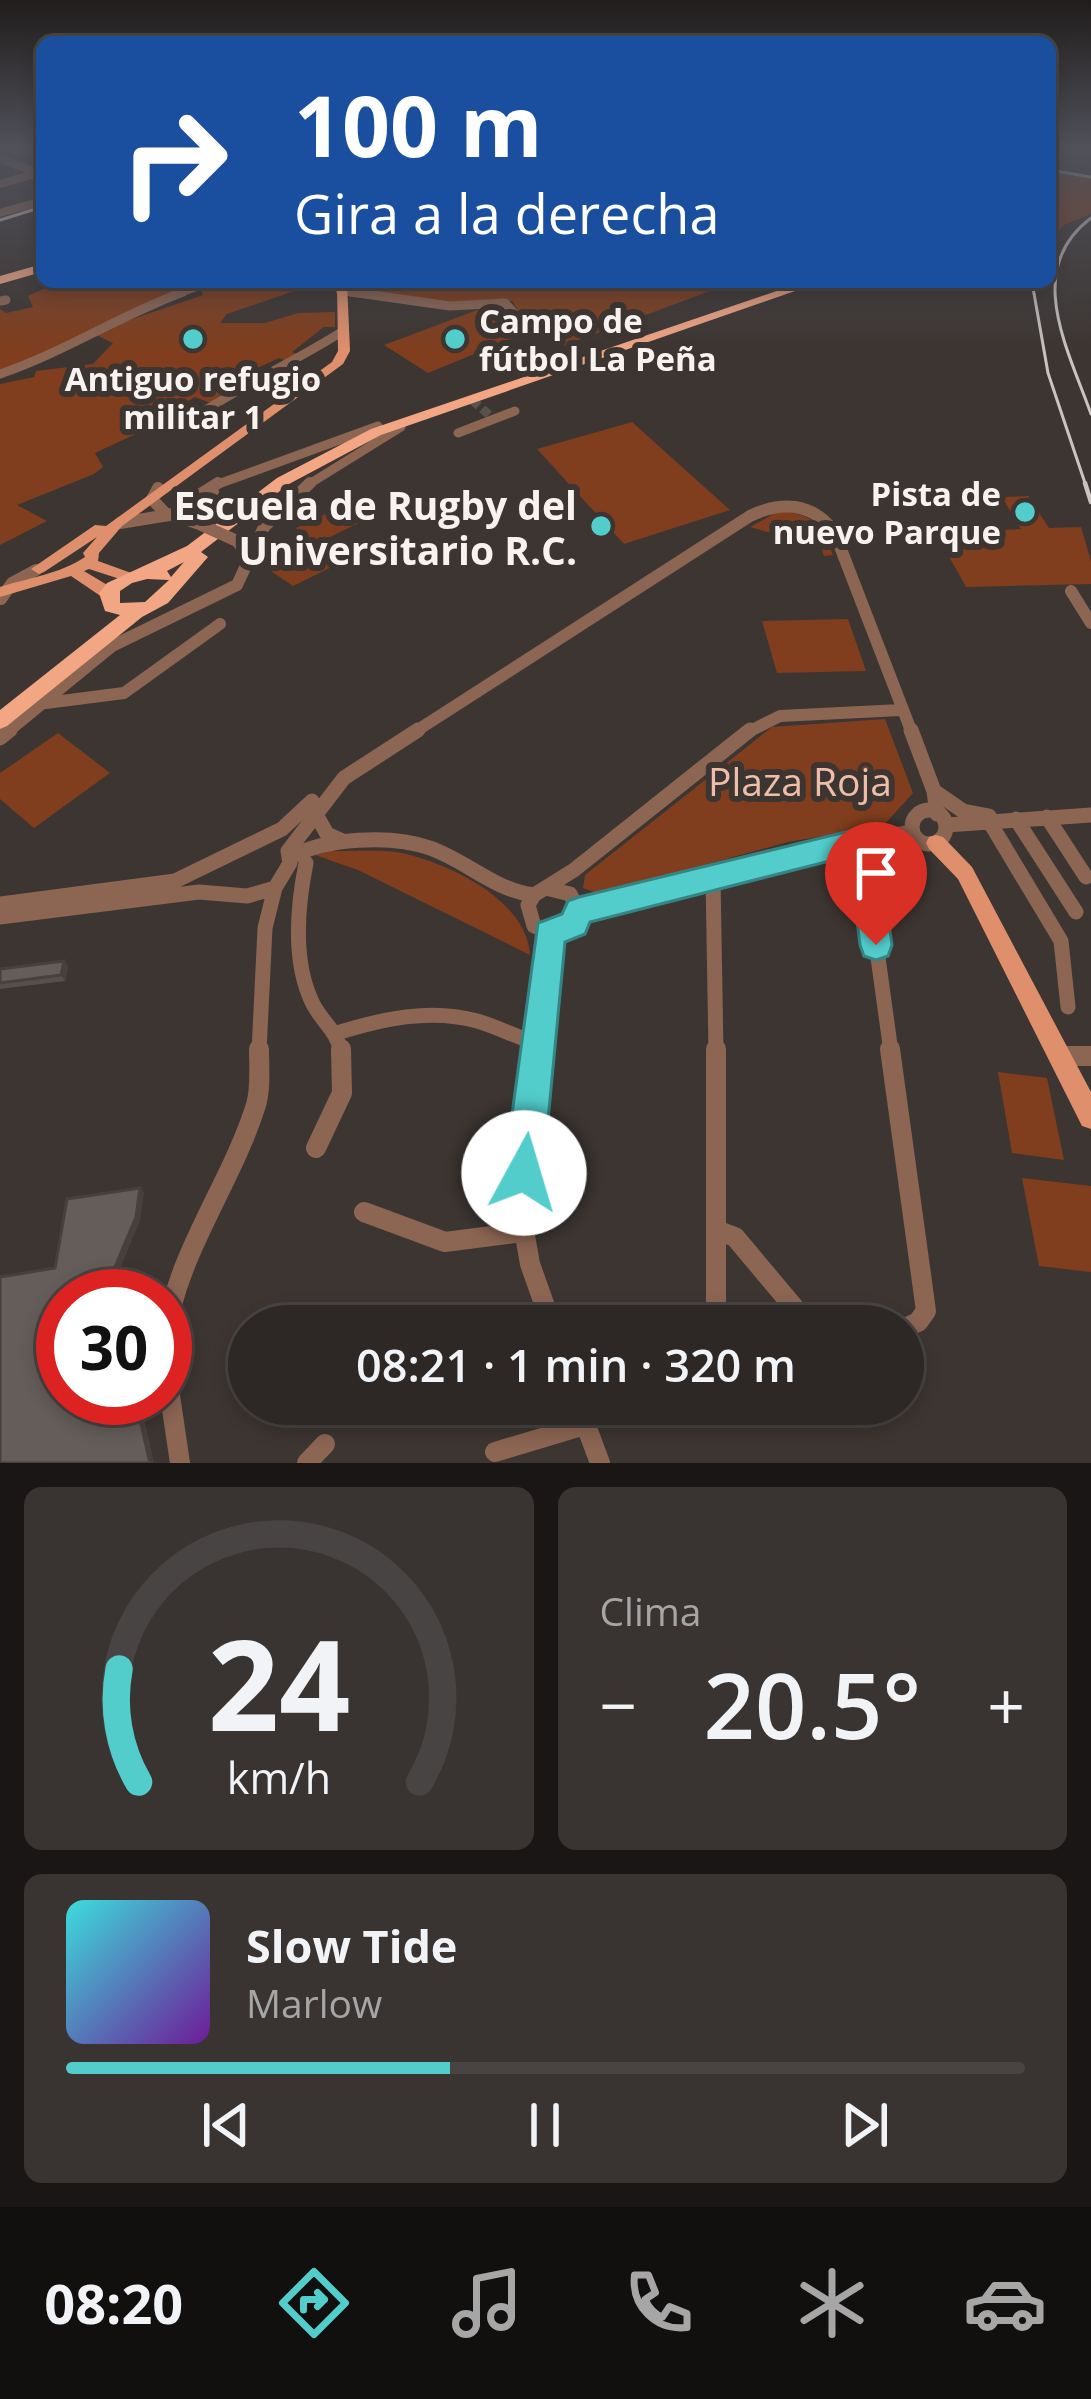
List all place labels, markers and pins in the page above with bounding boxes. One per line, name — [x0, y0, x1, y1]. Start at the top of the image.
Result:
place label: Campo de fútbol La Peña — [479, 298, 717, 381]
marker: Antiguo refugio militar 1 — [180, 326, 206, 352]
marker: Campo de fútbol La Peña — [442, 326, 468, 352]
place label: Antiguo refugio militar 1 — [65, 356, 321, 439]
place label: Pista de nuevo Parque — [773, 471, 1001, 554]
place label: Escuela de Rugby del Universitario R.C. — [174, 478, 577, 576]
marker: Pista de nuevo Parque — [1012, 499, 1038, 525]
marker: Escuela de Rugby del Universitario R.C. — [588, 513, 614, 539]
pin — [825, 822, 927, 945]

